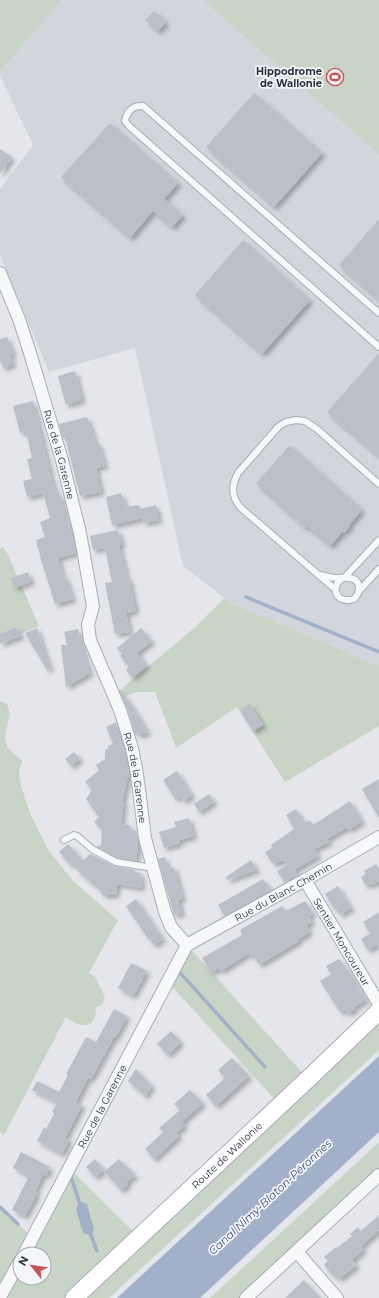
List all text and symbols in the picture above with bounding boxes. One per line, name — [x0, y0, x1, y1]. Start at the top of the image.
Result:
place label: Hippodrome de Wallonie — [256, 65, 322, 90]
sports icon: Hippodrome de Wallonie — [325, 67, 345, 87]
street label: Rue de la Garenne — [41, 408, 78, 500]
street label: Rue de la Garenne — [121, 730, 150, 824]
street label: Rue du Blanc Chemin — [232, 859, 334, 924]
street label: Sentier Moncoureur — [311, 895, 373, 988]
street label: Rue de la Garenne — [75, 1062, 129, 1150]
street label: Route de Wallonie — [189, 1119, 265, 1191]
water label: Canal Nimy-Blaton-Péronnes — [206, 1136, 335, 1258]
north arrow — [12, 1246, 52, 1286]
text: N — [15, 1254, 32, 1268]

